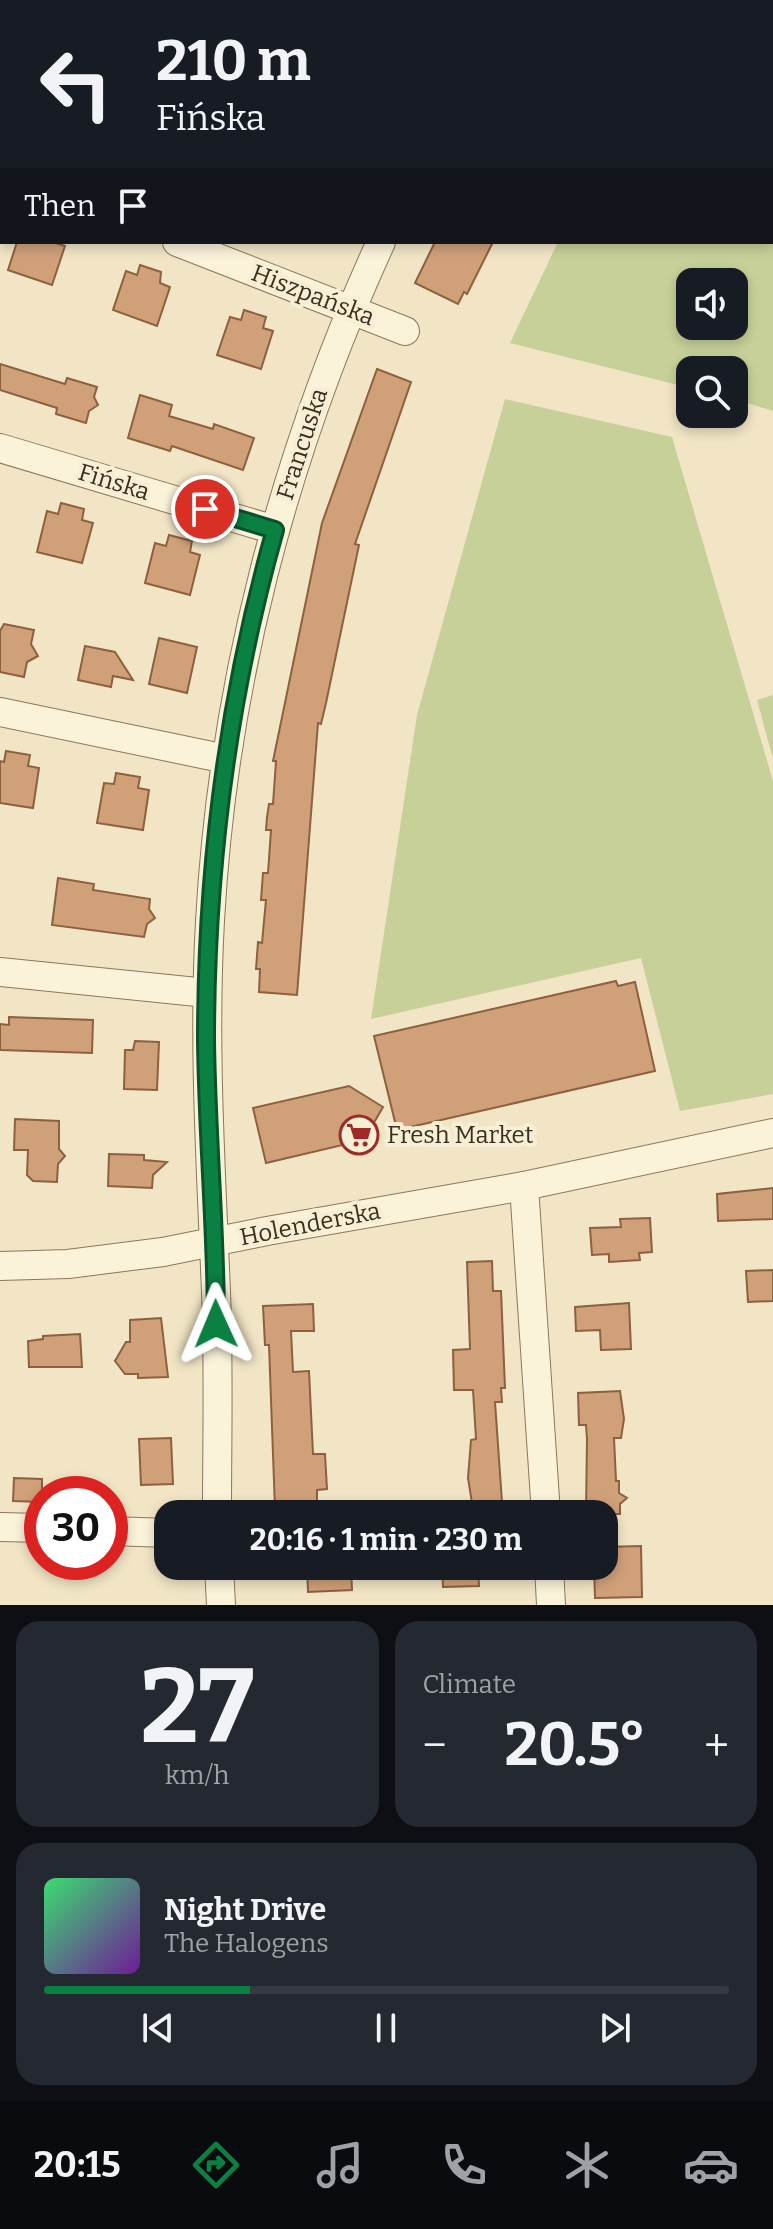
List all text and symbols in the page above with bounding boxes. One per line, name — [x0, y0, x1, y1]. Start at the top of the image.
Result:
text: 210 m — [156, 28, 311, 95]
icon: left — [24, 32, 128, 136]
text: Fińska — [156, 96, 265, 140]
icon: arrive — [111, 184, 155, 228]
text: Then — [24, 188, 95, 224]
street label: Hiszpańska — [248, 259, 378, 331]
map controls — [676, 268, 748, 428]
button: sound — [676, 268, 748, 340]
button: search — [676, 356, 748, 428]
street label: Francuska — [271, 385, 333, 503]
street label: Fińska — [75, 458, 153, 506]
pin — [171, 475, 239, 543]
icon: arrive — [183, 487, 227, 531]
supermarket icon: Fresh Market — [338, 1114, 380, 1156]
place label: Fresh Market — [387, 1121, 534, 1149]
street label: Holenderska — [237, 1197, 383, 1251]
position arrow — [174, 1282, 258, 1366]
speed limit sign: 30 — [24, 1476, 128, 1580]
text: 20:16 · 1 min · 230 m — [250, 1522, 522, 1558]
text: 27 — [140, 1645, 254, 1770]
text: Climate — [423, 1669, 516, 1700]
text: 20.5° — [504, 1709, 646, 1781]
text: − — [423, 1719, 447, 1772]
text: + — [704, 1719, 729, 1772]
text: km/h — [165, 1760, 229, 1791]
text: Night Drive — [164, 1892, 326, 1928]
text: The Halogens — [164, 1928, 329, 1959]
icon: previous — [136, 2006, 180, 2050]
icon: pause — [364, 2006, 408, 2050]
icon: next — [593, 2006, 637, 2050]
icon: directions — [188, 2137, 244, 2193]
icon: music — [312, 2137, 368, 2193]
icon: phone — [436, 2137, 492, 2193]
icon: climate — [559, 2137, 615, 2193]
icon: car — [683, 2137, 739, 2193]
text: 20:15 — [34, 2143, 121, 2187]

